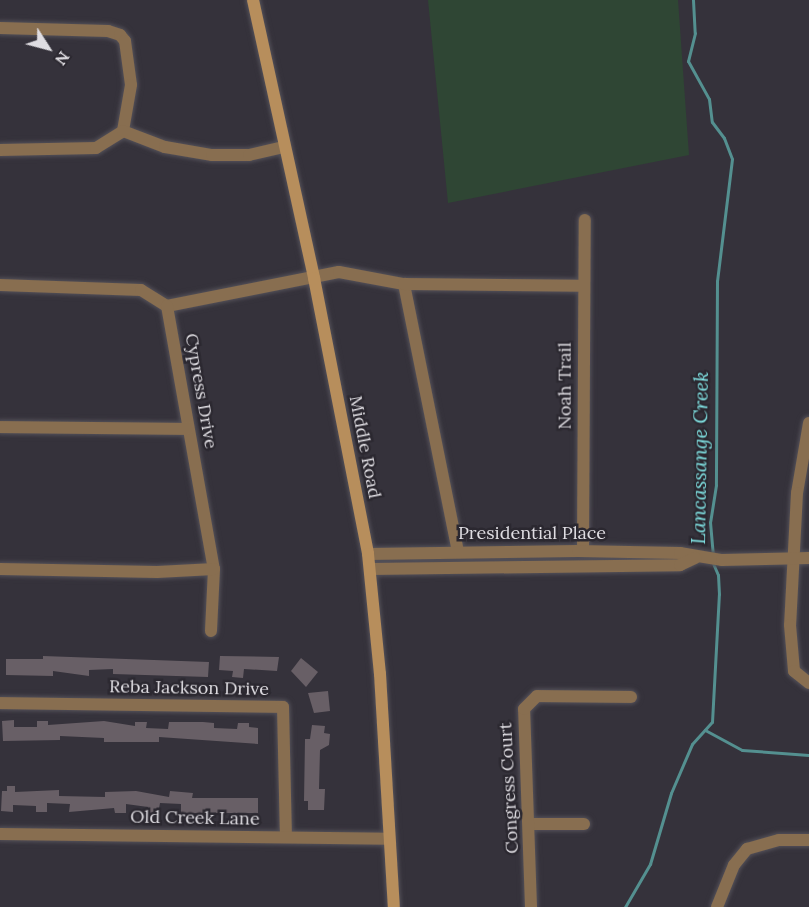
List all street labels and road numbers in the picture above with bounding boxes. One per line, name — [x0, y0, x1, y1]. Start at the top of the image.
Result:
street label: Cypress Drive — [180, 332, 222, 450]
street label: Noah Trail — [554, 342, 576, 430]
street label: Middle Road — [344, 394, 386, 500]
street label: Presidential Place — [458, 522, 606, 544]
street label: Reba Jackson Drive — [109, 676, 269, 700]
street label: Congress Court — [495, 722, 523, 854]
street label: Old Creek Lane — [130, 806, 260, 830]

